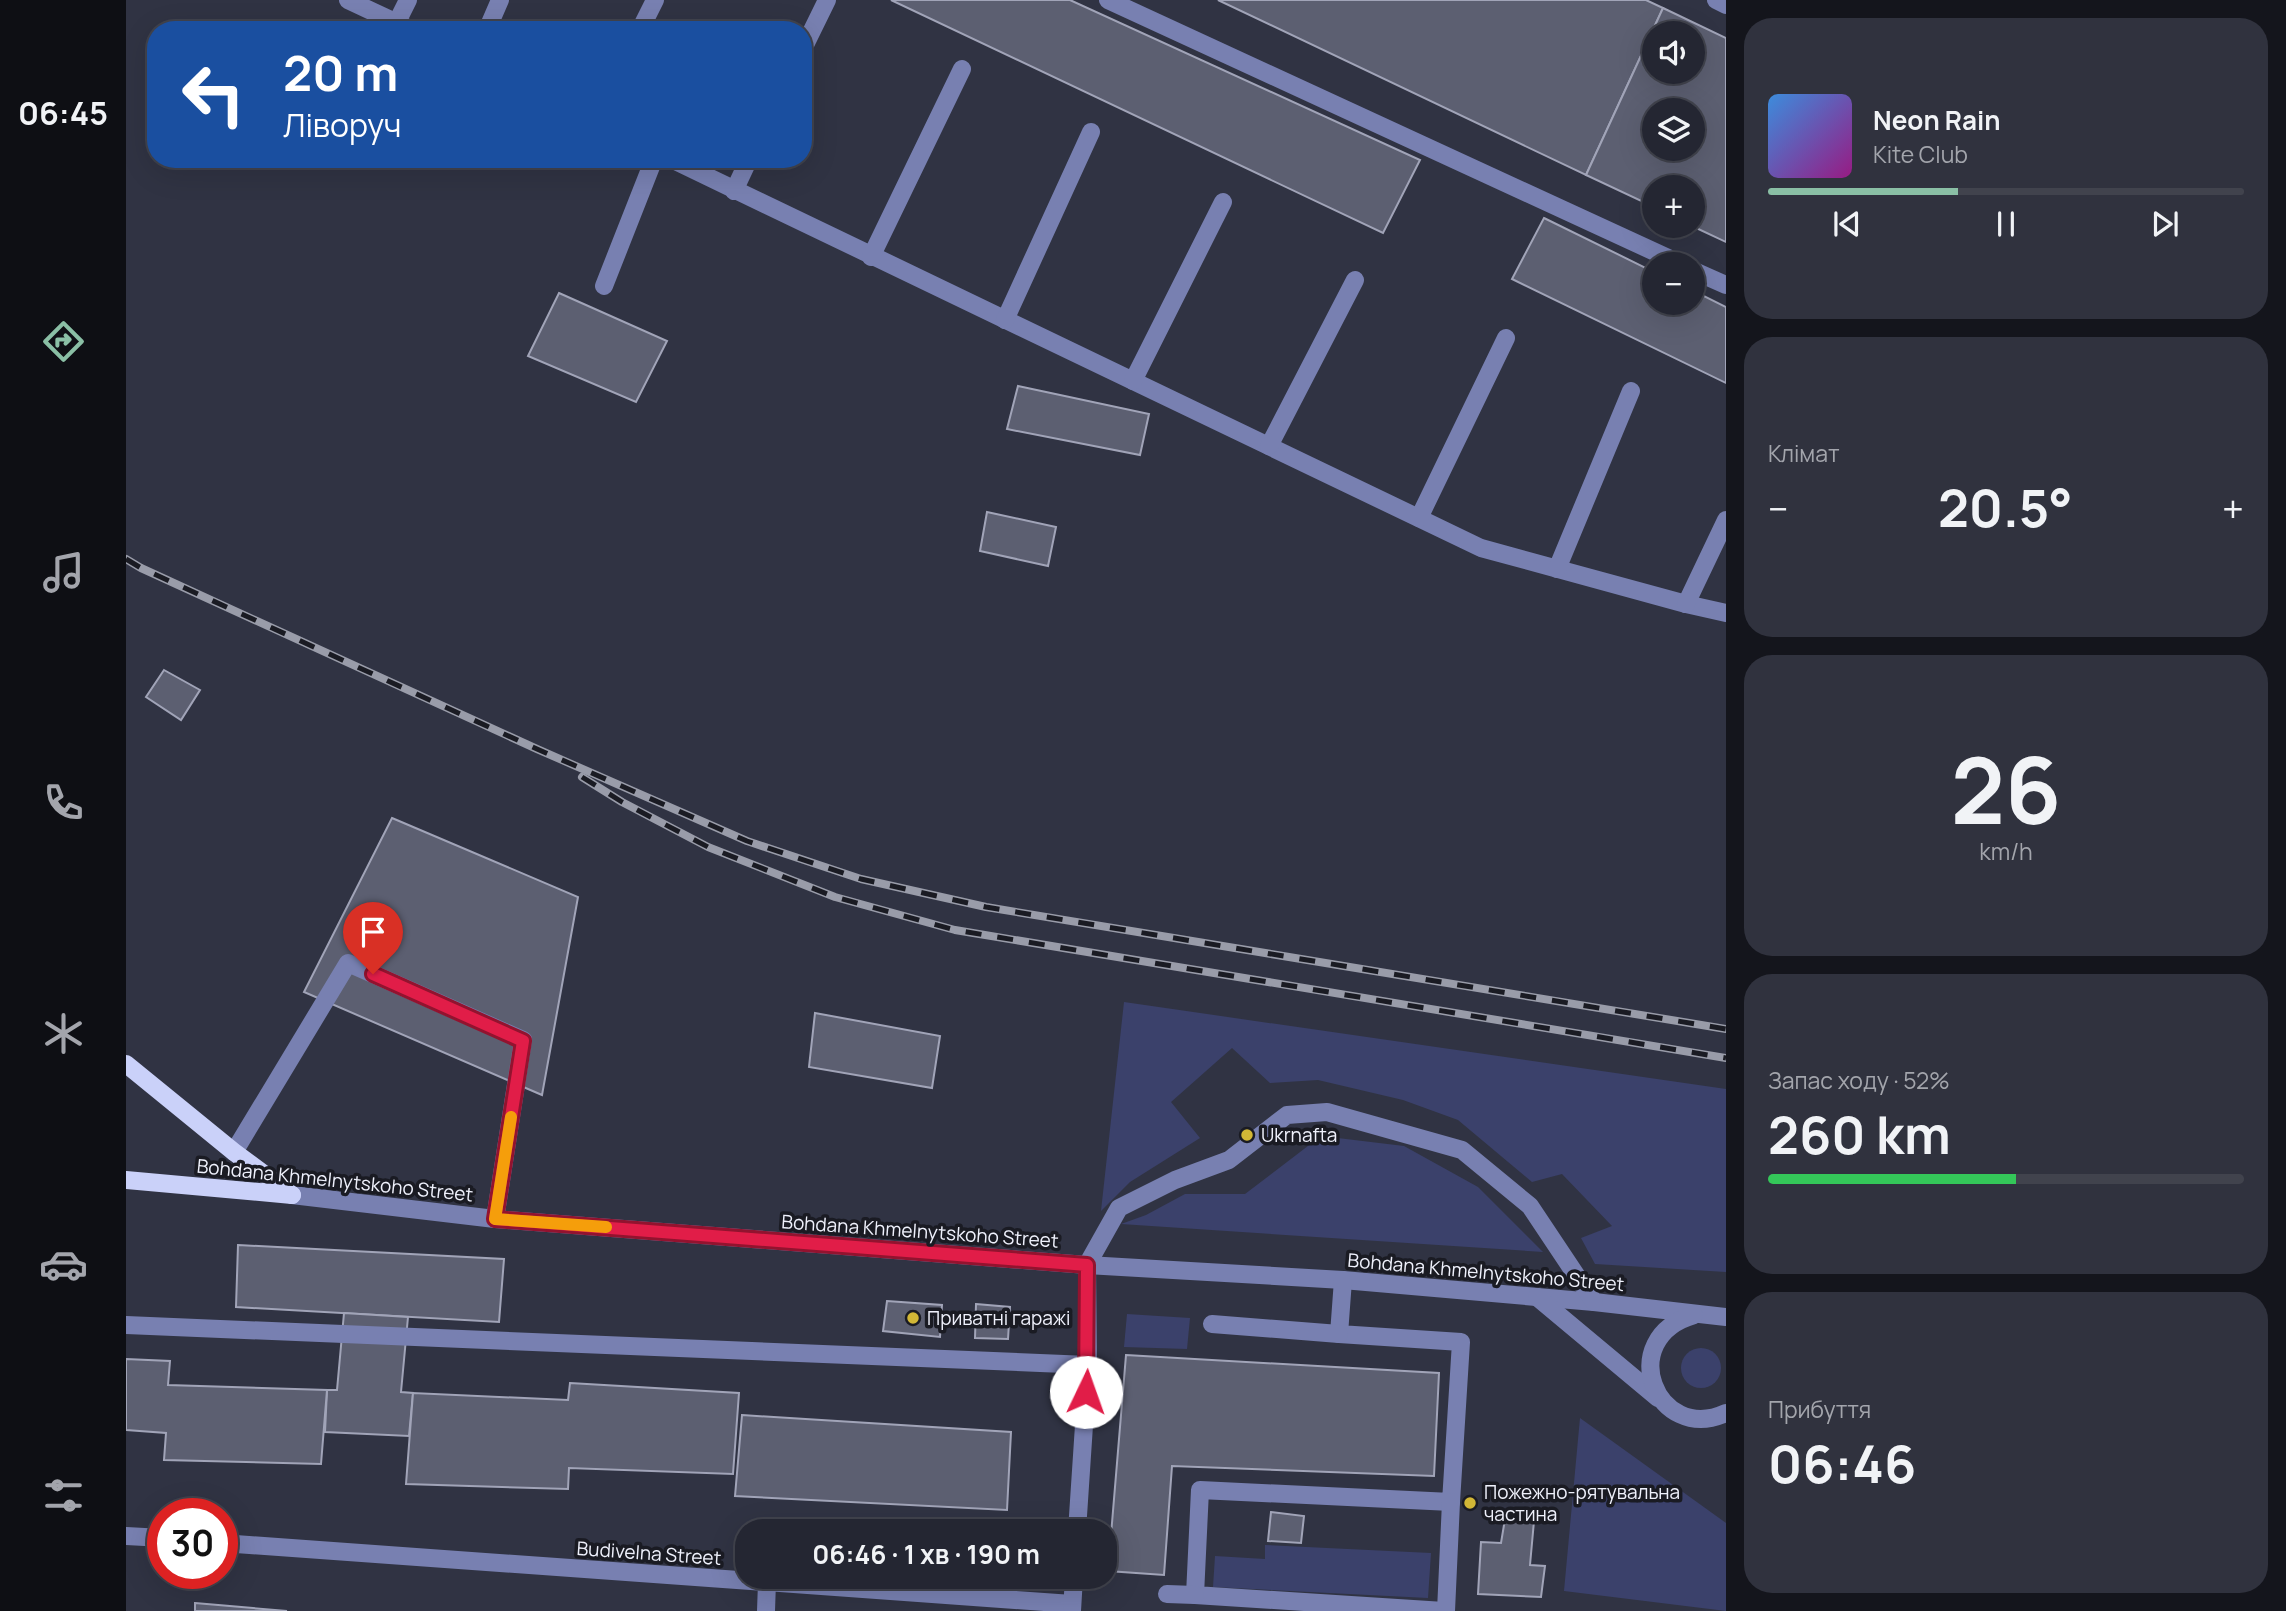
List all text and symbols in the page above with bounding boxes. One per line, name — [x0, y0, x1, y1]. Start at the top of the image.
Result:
map controls — [1642, 21, 1705, 315]
button: sound — [1642, 21, 1705, 84]
text: 20 m — [283, 39, 398, 106]
icon: left — [168, 49, 259, 140]
text: 06:45 — [18, 91, 108, 135]
button: layers — [1642, 98, 1705, 161]
text: Neon Rain — [1873, 102, 2001, 138]
text: Ліворуч — [283, 103, 402, 147]
text: Kite Club — [1873, 138, 1968, 170]
button: + — [1642, 175, 1705, 238]
icon: previous — [1828, 205, 1866, 243]
icon: pause — [1987, 205, 2025, 243]
icon: next — [2146, 205, 2184, 243]
button: − — [1642, 252, 1705, 315]
icon: directions — [39, 317, 88, 366]
text: Клімат — [1768, 437, 1840, 469]
text: 20.5° — [1938, 472, 2073, 543]
text: − — [1768, 482, 1789, 534]
text: + — [2222, 482, 2244, 534]
icon: music — [39, 548, 88, 597]
text: 26 — [1951, 727, 2061, 851]
icon: phone — [39, 778, 88, 827]
text: km/h — [1979, 835, 2033, 867]
pin — [343, 902, 403, 974]
icon: arrive — [354, 913, 392, 951]
icon: climate — [39, 1009, 88, 1058]
text: Запас ходу · 52% — [1768, 1064, 1950, 1096]
text: 260 km — [1768, 1099, 1951, 1170]
place label: Ukrnafta — [1261, 1122, 1337, 1148]
marker: Ukrnafta — [1239, 1127, 1255, 1143]
street label: Bohdana Khmelnytskoho Street — [196, 1153, 474, 1207]
street label: Bohdana Khmelnytskoho Street — [781, 1208, 1059, 1254]
icon: car — [39, 1240, 88, 1289]
street label: Bohdana Khmelnytskoho Street — [1347, 1247, 1625, 1297]
place label: Приватні гаражі — [927, 1305, 1071, 1331]
marker: Приватні гаражі — [905, 1310, 921, 1326]
position arrow — [1049, 1355, 1123, 1429]
text: Прибуття — [1768, 1393, 1871, 1425]
text: 06:46 — [1768, 1428, 1916, 1499]
icon: filters — [39, 1471, 88, 1520]
place label: Пожежно-рятувальна частина — [1484, 1479, 1680, 1527]
marker: Пожежно-рятувальна частина — [1462, 1495, 1478, 1511]
speed limit sign: 30 — [147, 1498, 238, 1589]
street label: Budivelna Street — [576, 1535, 722, 1571]
text: 06:46 · 1 хв · 190 m — [812, 1536, 1040, 1572]

